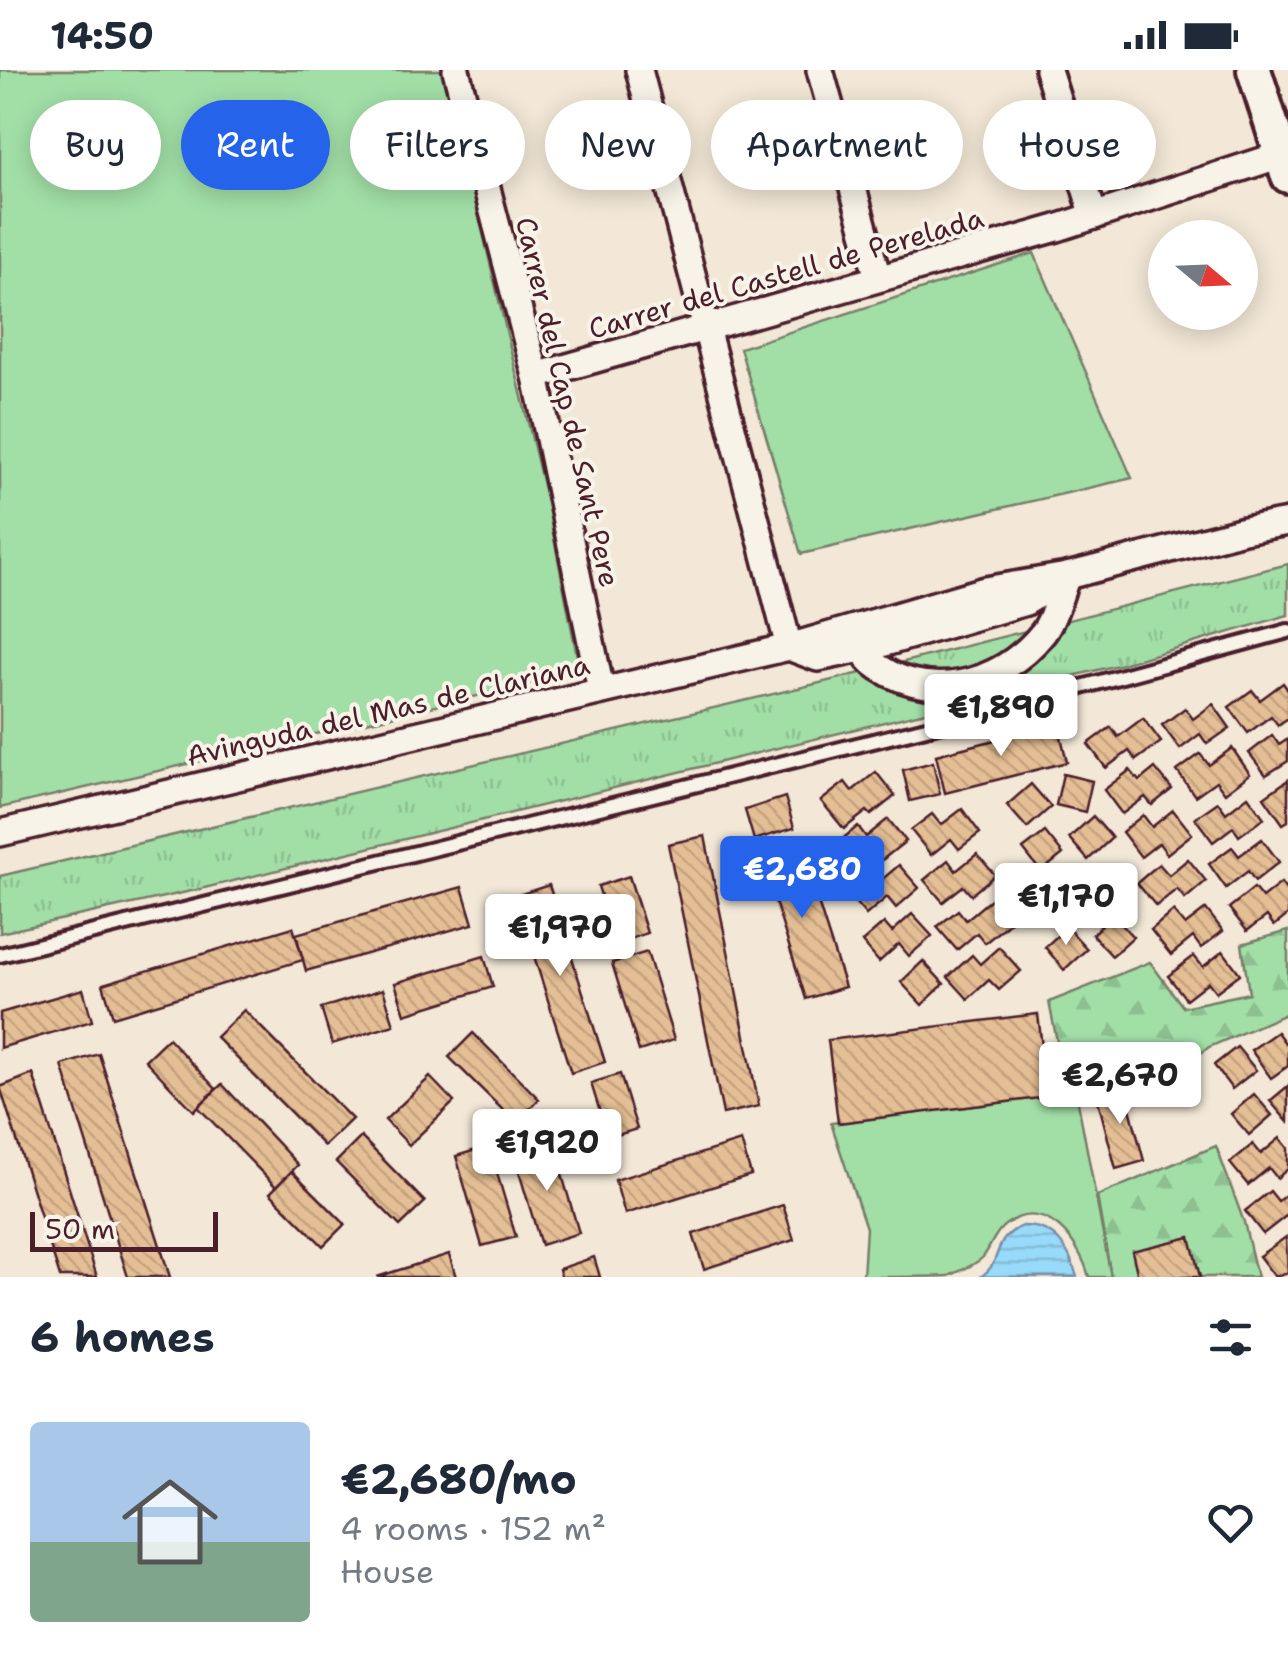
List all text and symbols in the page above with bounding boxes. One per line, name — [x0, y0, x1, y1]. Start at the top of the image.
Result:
text: 14:50 — [50, 10, 154, 61]
chip: Buy — [30, 100, 161, 190]
chip: Rent — [181, 100, 330, 190]
chip: Filters — [350, 100, 525, 190]
chip: New — [545, 100, 691, 190]
chip: Apartment — [711, 100, 963, 190]
chip: House — [983, 100, 1156, 190]
street label: Carrer del Castell de Perelada — [584, 198, 988, 348]
street label: Carrer del Cap de Sant Pere — [507, 213, 629, 591]
north arrow — [1148, 220, 1258, 330]
map controls — [1148, 220, 1258, 330]
street label: Avinguda del Mas de Clariana — [183, 645, 593, 775]
pin: €1,890 — [920, 674, 1082, 759]
text: €1,890 — [947, 685, 1056, 728]
pin: €2,680 — [721, 836, 883, 921]
text: €2,680 — [742, 847, 862, 890]
pin: €1,170 — [985, 863, 1147, 948]
text: €1,170 — [1017, 874, 1115, 917]
pin: €1,970 — [479, 894, 641, 979]
text: €1,970 — [507, 905, 613, 948]
pin: €2,670 — [1039, 1042, 1201, 1127]
text: €2,670 — [1061, 1053, 1179, 1096]
pin: €1,920 — [466, 1109, 628, 1194]
text: €1,920 — [494, 1120, 600, 1163]
scale bar — [30, 1207, 218, 1252]
text: 50 m — [45, 1210, 115, 1248]
text: 6 homes — [30, 1309, 215, 1365]
icon: filters — [1203, 1310, 1258, 1365]
text: €2,680/mo — [340, 1451, 577, 1507]
icon: home — [110, 1462, 230, 1582]
icon: heart — [1203, 1495, 1258, 1550]
text: 4 rooms · 152 m² — [340, 1507, 606, 1550]
text: House — [340, 1550, 434, 1593]

